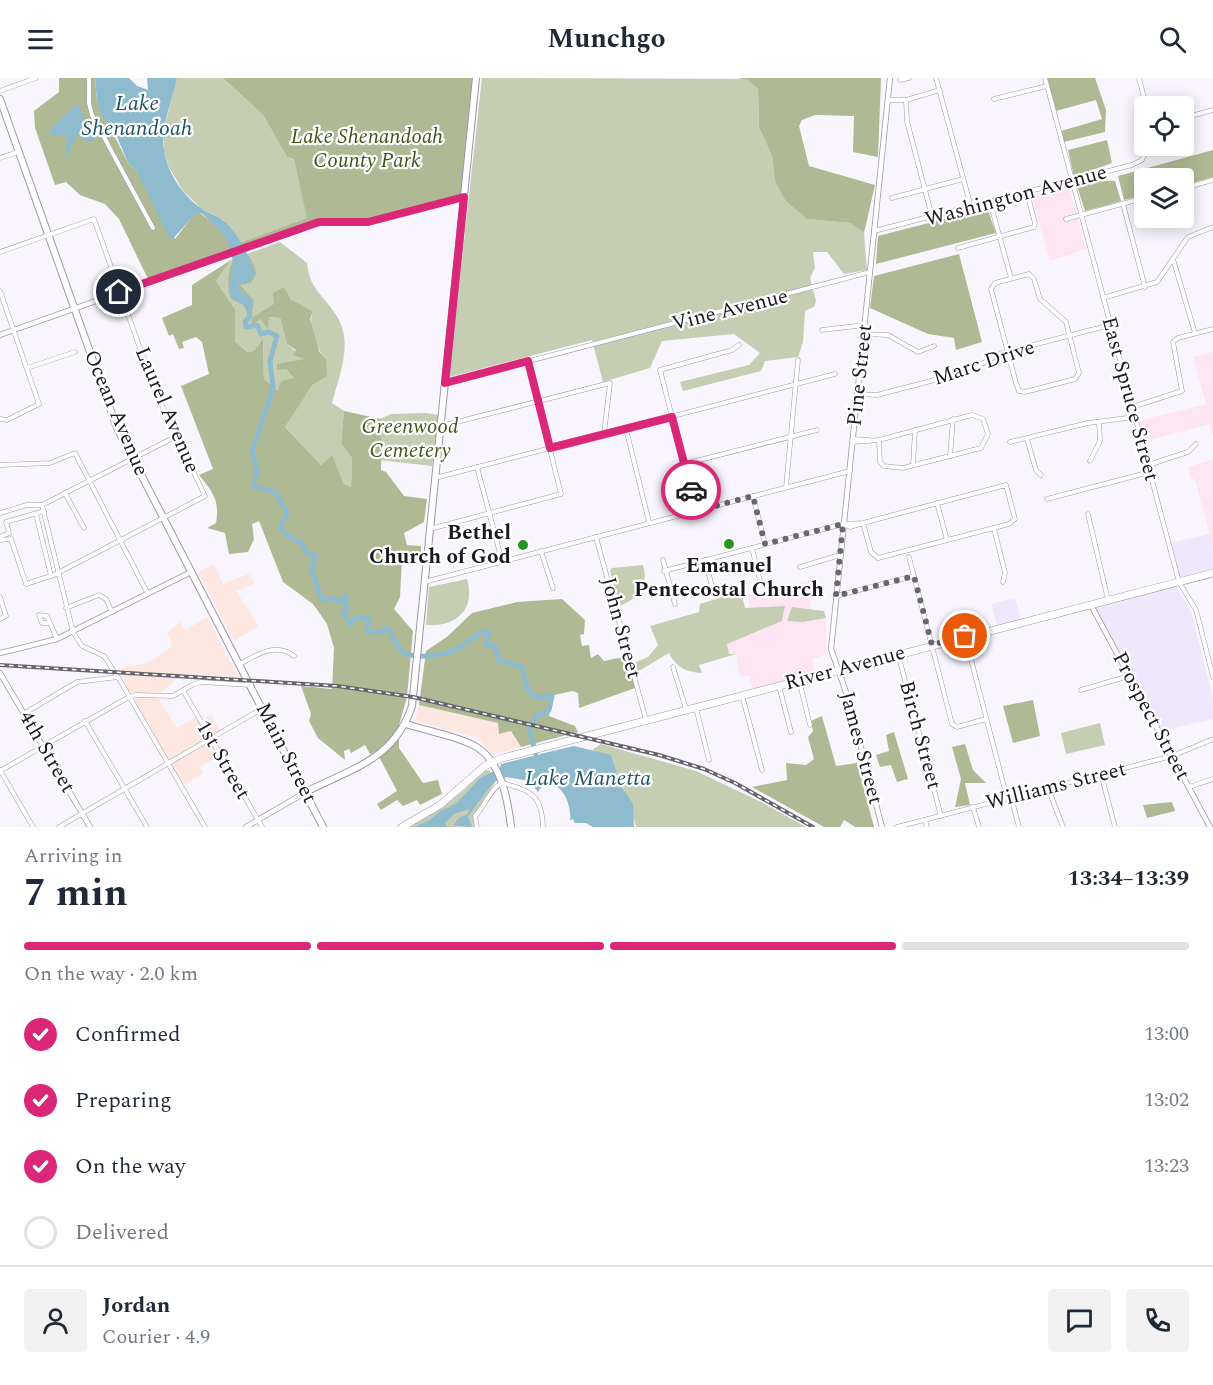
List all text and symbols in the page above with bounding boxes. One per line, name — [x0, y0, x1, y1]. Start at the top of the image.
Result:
text: Munchgo — [547, 18, 666, 60]
icon: menu — [24, 23, 57, 56]
icon: search — [1156, 23, 1189, 56]
water label: Lake Shenandoah — [82, 87, 192, 145]
map controls — [1134, 96, 1194, 228]
button: locate — [1134, 96, 1194, 156]
park label: Lake Shenandoah County Park — [291, 121, 443, 177]
street label: Washington Avenue — [921, 156, 1111, 236]
button: layers — [1134, 168, 1194, 228]
pin — [93, 266, 144, 317]
icon: home — [102, 275, 135, 308]
street label: Vine Avenue — [668, 280, 792, 340]
street label: East Spruce Street — [1093, 313, 1167, 485]
street label: Pine Street — [839, 322, 881, 428]
street label: Marc Drive — [929, 331, 1039, 395]
street label: Laurel Avenue — [126, 342, 208, 478]
street label: Ocean Avenue — [75, 345, 157, 481]
park label: Greenwood Cemetery — [362, 411, 459, 467]
courier — [661, 460, 721, 520]
icon: car — [675, 474, 708, 507]
place label: Bethel Church of God — [369, 517, 511, 573]
marker: Emanuel Pentecostal Church — [722, 537, 736, 551]
marker: Bethel Church of God — [516, 538, 530, 552]
place label: Emanuel Pentecostal Church — [634, 550, 824, 606]
street label: John Street — [592, 574, 650, 682]
pin — [939, 610, 990, 661]
icon: bag — [948, 619, 981, 652]
street label: River Avenue — [781, 637, 909, 699]
street label: Prospect Street — [1104, 646, 1198, 786]
street label: Birch Street — [890, 677, 950, 793]
street label: James Street — [831, 688, 891, 808]
street label: Main Street — [247, 697, 325, 809]
street label: 4th Street — [11, 705, 83, 799]
street label: 1st Street — [187, 714, 259, 806]
street label: Williams Street — [982, 753, 1130, 819]
water label: Lake Manetta — [525, 762, 651, 795]
text: Arriving in — [24, 841, 122, 871]
text: 13:34–13:39 — [1067, 862, 1189, 895]
text: 7 min — [24, 864, 128, 923]
text: On the way · 2.0 km — [24, 959, 198, 989]
icon: check — [24, 1018, 57, 1051]
text: Confirmed — [75, 1018, 181, 1051]
text: 13:00 — [1144, 1019, 1189, 1049]
icon: check — [24, 1084, 57, 1117]
text: Preparing — [75, 1084, 172, 1117]
text: 13:02 — [1144, 1085, 1189, 1115]
icon: check — [24, 1150, 57, 1183]
text: On the way — [75, 1150, 186, 1183]
text: 13:23 — [1144, 1151, 1189, 1181]
text: Delivered — [75, 1216, 169, 1249]
button: person — [24, 1289, 87, 1352]
text: Jordan — [102, 1289, 170, 1322]
button: chat — [1048, 1289, 1111, 1352]
button: phone — [1126, 1289, 1189, 1352]
text: Courier · 4.9 — [102, 1322, 210, 1352]

